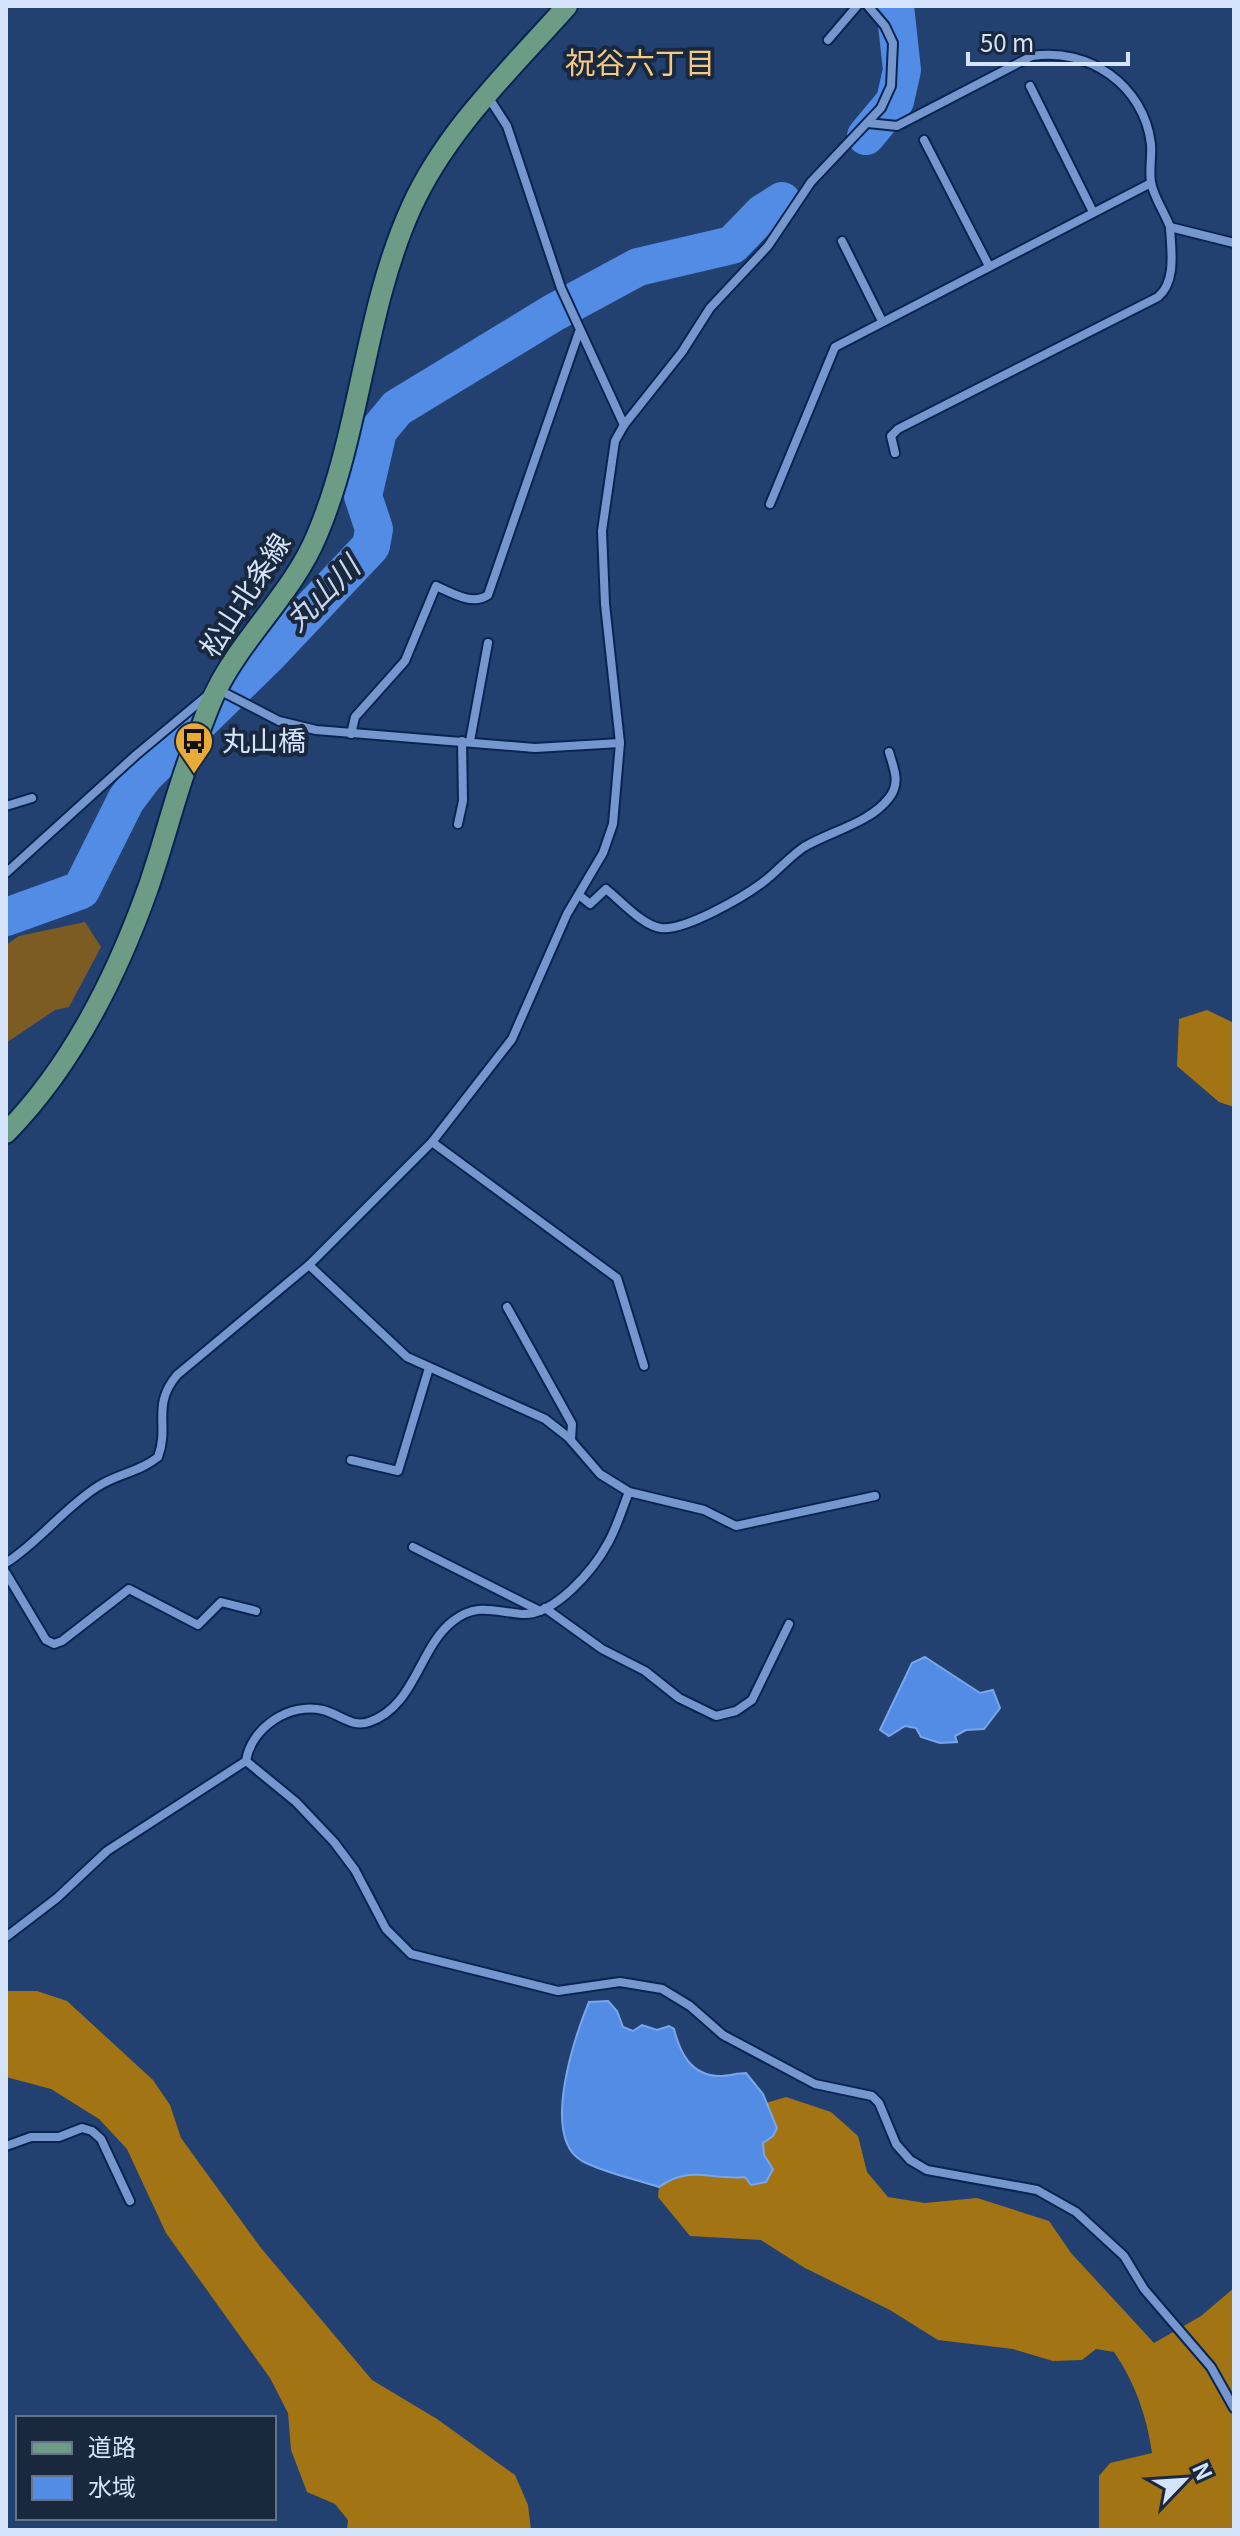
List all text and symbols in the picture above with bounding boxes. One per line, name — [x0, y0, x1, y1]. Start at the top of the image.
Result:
scale bar — [968, 16, 1128, 66]
text: 50 m — [980, 24, 1034, 59]
district label: 祝谷六丁目 — [565, 39, 715, 83]
street label: 松山北条線 — [188, 524, 298, 664]
water label: 丸山川 — [274, 542, 370, 639]
place label: 丸山橋 — [222, 719, 306, 759]
bus stop icon: 丸山橋 — [173, 720, 215, 775]
legend — [16, 2416, 276, 2520]
text: 道路 — [88, 2428, 136, 2463]
north arrow — [1144, 2440, 1224, 2520]
text: N — [1186, 2456, 1222, 2485]
text: 水域 — [88, 2468, 136, 2503]

